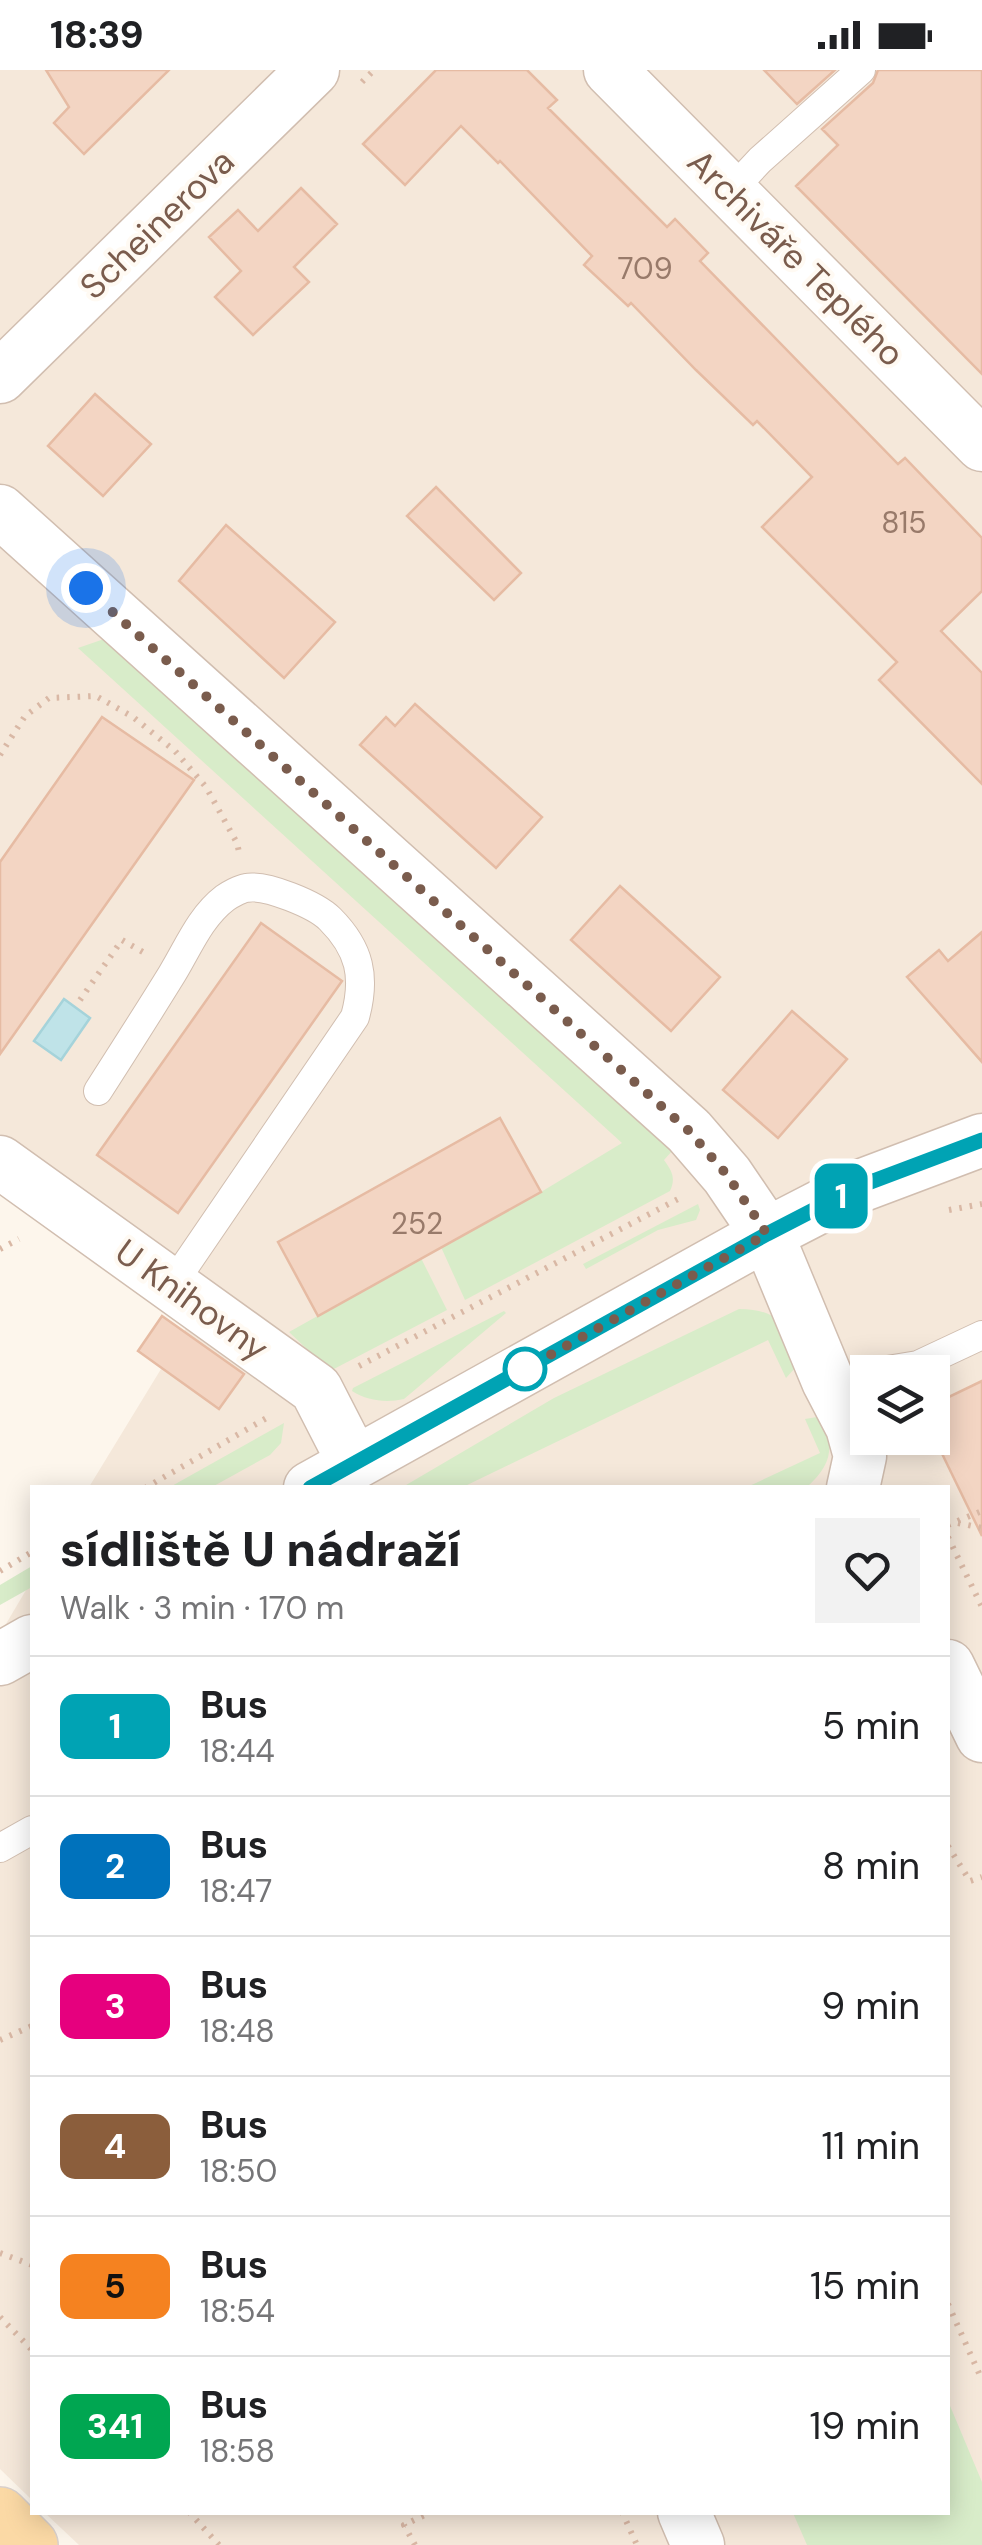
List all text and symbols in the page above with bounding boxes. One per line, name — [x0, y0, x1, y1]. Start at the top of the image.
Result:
text: 18:39 — [50, 10, 144, 60]
street label: Scheinerova — [70, 139, 244, 309]
street label: Archiváře Teplého — [678, 140, 914, 376]
house number: 709 — [618, 249, 672, 288]
house number: 815 — [881, 503, 927, 542]
your location — [61, 563, 111, 613]
line badge: 1 — [808, 1164, 874, 1228]
text: 1 — [835, 1173, 847, 1219]
house number: 252 — [391, 1204, 443, 1243]
street label: U Knihovny — [106, 1229, 278, 1371]
unlabelled marker — [504, 1348, 546, 1390]
map controls — [850, 1355, 950, 1455]
button: layers — [850, 1355, 950, 1455]
text: sídliště U nádraží — [60, 1518, 461, 1581]
button: heart — [815, 1518, 920, 1623]
text: Walk · 3 min · 170 m — [60, 1587, 344, 1629]
text: Bus — [200, 1680, 268, 1730]
text: 5 min — [822, 1701, 920, 1751]
text: 1 — [109, 1703, 121, 1749]
text: 18:44 — [200, 1730, 275, 1772]
text: Bus — [200, 1820, 268, 1870]
text: 8 min — [822, 1841, 920, 1891]
text: 2 — [105, 1843, 125, 1889]
text: 18:47 — [200, 1870, 272, 1912]
text: Bus — [200, 1960, 268, 2010]
text: 9 min — [821, 1981, 920, 2031]
text: 3 — [104, 1983, 126, 2029]
text: 18:48 — [200, 2010, 275, 2052]
text: Bus — [200, 2100, 268, 2150]
text: 11 min — [821, 2121, 920, 2171]
text: 4 — [104, 2123, 126, 2169]
text: 18:50 — [200, 2150, 277, 2192]
text: Bus — [200, 2240, 268, 2290]
text: 15 min — [810, 2261, 920, 2311]
text: 5 — [104, 2263, 126, 2309]
text: 18:54 — [200, 2290, 275, 2332]
text: Bus — [200, 2380, 268, 2430]
text: 19 min — [809, 2401, 920, 2451]
text: 341 — [87, 2403, 143, 2449]
text: 18:58 — [200, 2430, 275, 2472]

